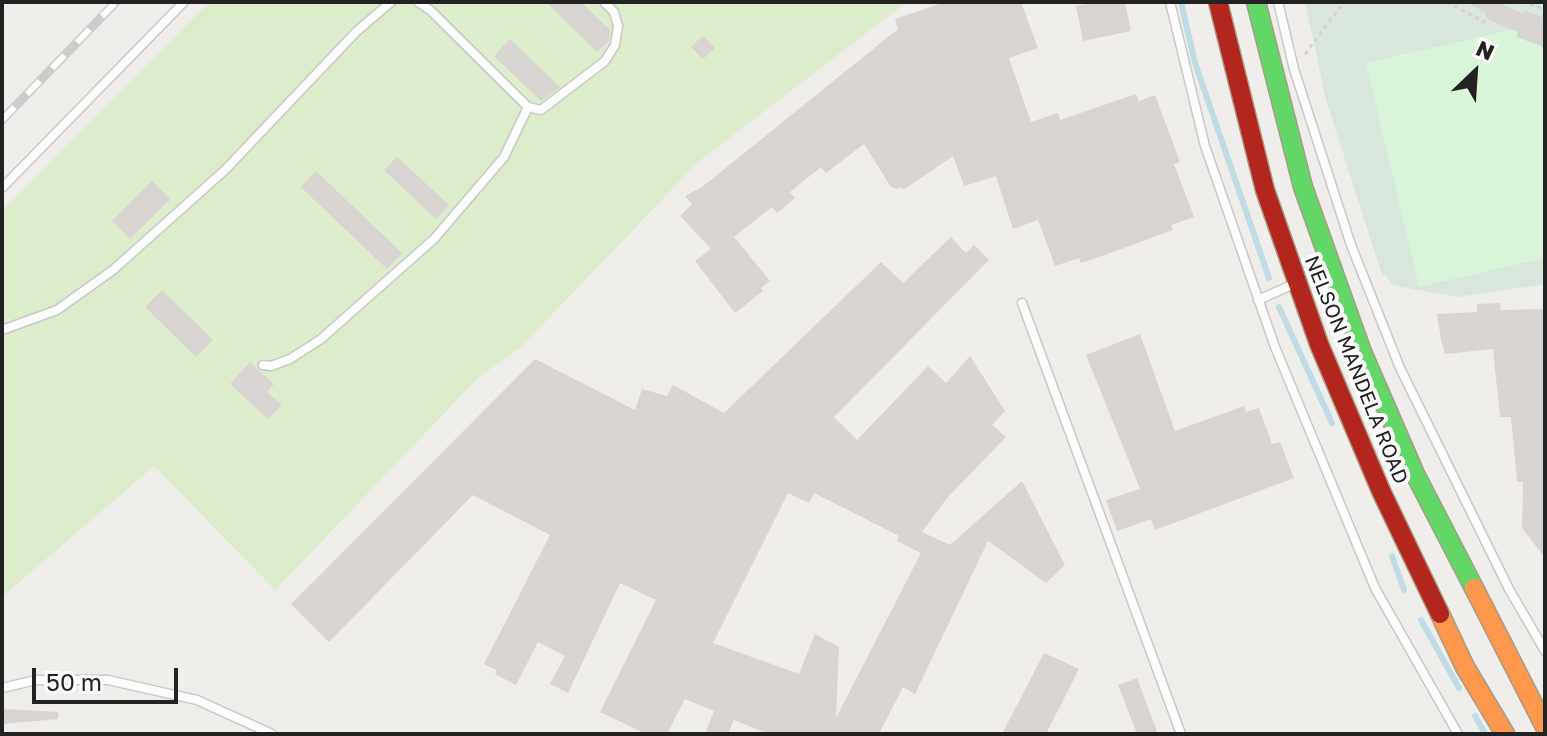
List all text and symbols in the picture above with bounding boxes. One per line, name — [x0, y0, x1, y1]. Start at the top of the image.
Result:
north arrow — [1435, 32, 1515, 112]
text: N — [1472, 34, 1499, 66]
street label: NELSON MANDELA ROAD — [1299, 252, 1413, 488]
scale bar — [36, 652, 182, 702]
text: 50 m — [46, 667, 102, 696]

